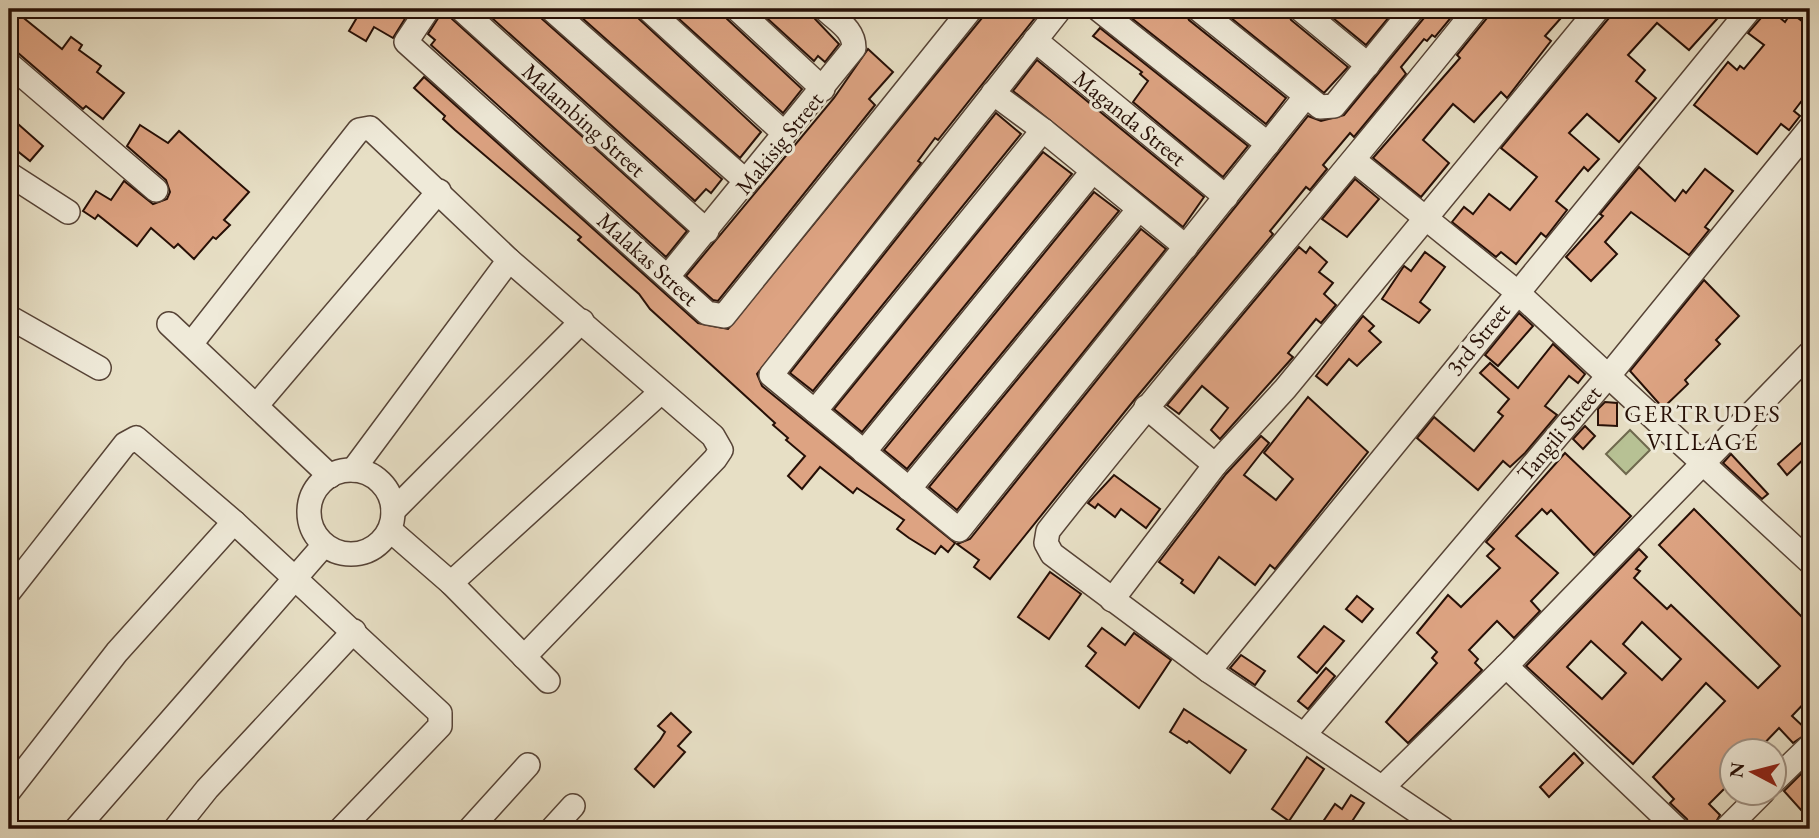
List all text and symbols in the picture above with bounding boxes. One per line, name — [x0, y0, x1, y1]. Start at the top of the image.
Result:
street label: Malambing Street — [516, 56, 653, 184]
street label: Maganda Street — [1067, 63, 1193, 173]
street label: Makisig Street — [728, 85, 830, 201]
street label: Malakas Street — [591, 205, 706, 313]
street label: 3rd Street — [1439, 296, 1517, 382]
street label: Tangili Street — [1510, 378, 1608, 487]
district label: GERTRUDES VILLAGE — [1624, 398, 1782, 457]
north arrow — [1717, 736, 1787, 806]
text: N — [1723, 760, 1750, 779]

